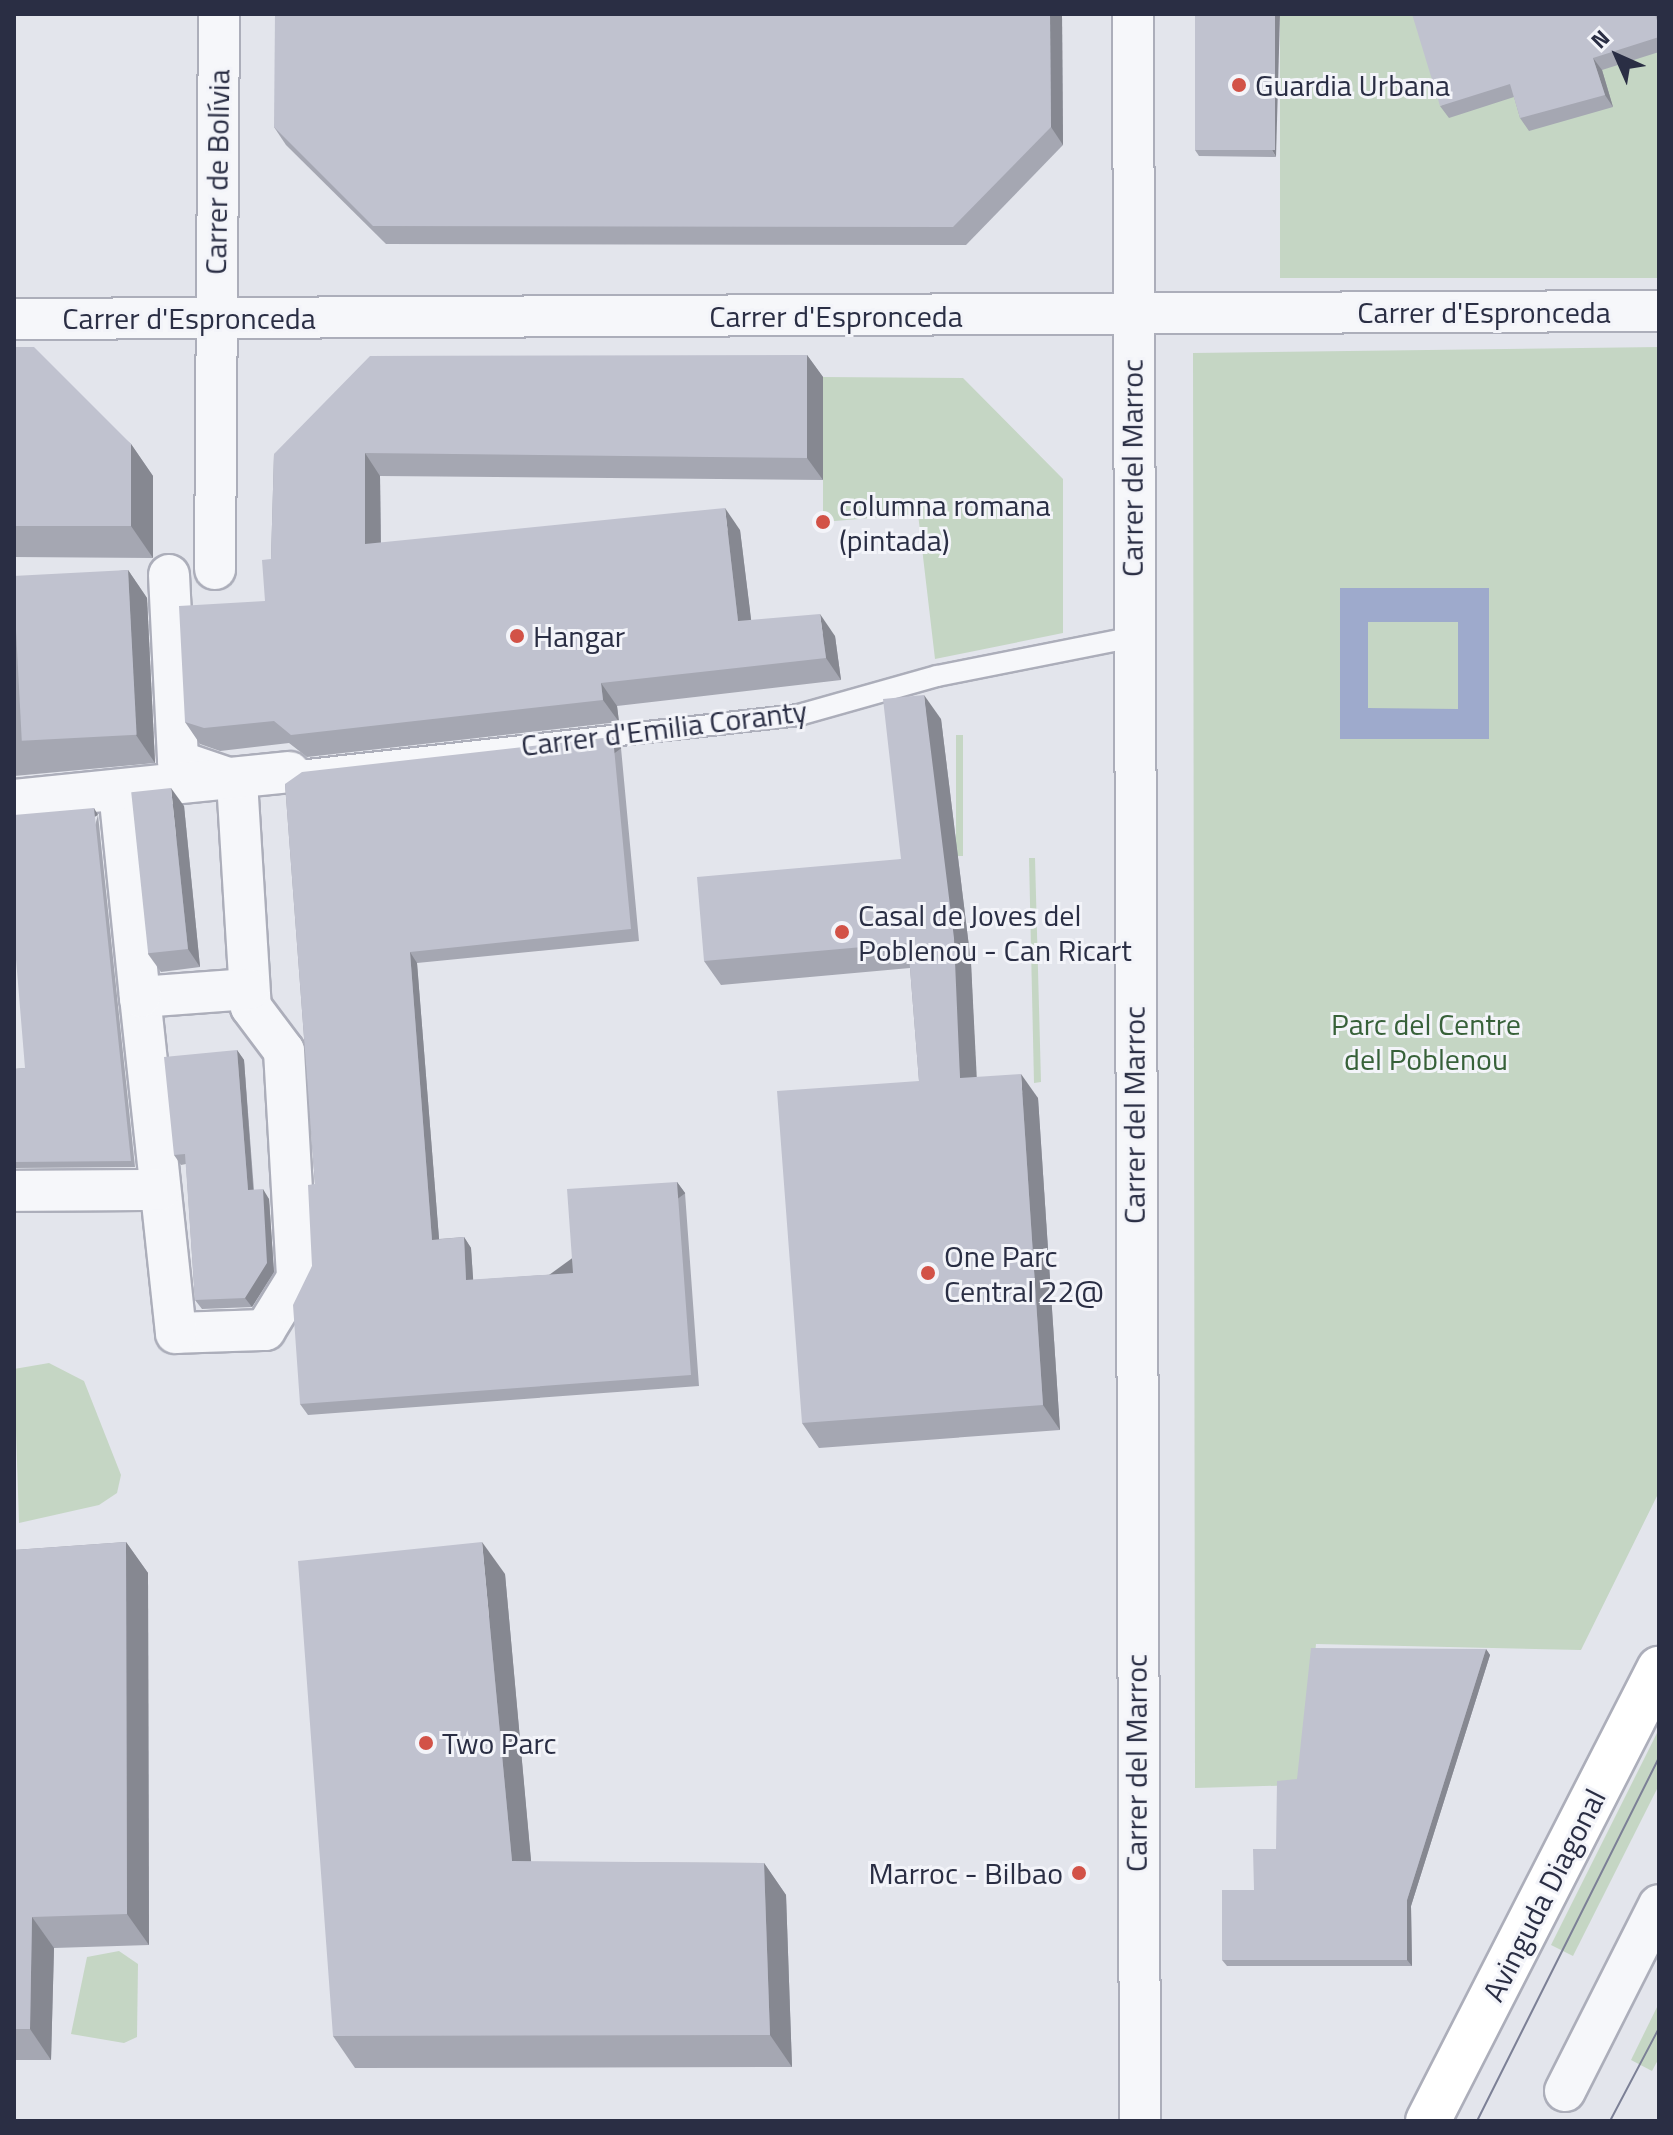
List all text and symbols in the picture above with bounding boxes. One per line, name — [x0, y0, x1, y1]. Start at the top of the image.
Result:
north arrow — [1577, 16, 1657, 96]
text: N — [1583, 22, 1617, 56]
place label: Guardia Urbana — [1255, 67, 1450, 103]
street label: Carrer de Bolívia — [197, 69, 237, 275]
marker: Guardia Urbana — [1230, 76, 1248, 94]
street label: Carrer d'Espronceda — [1357, 294, 1611, 330]
street label: Carrer d'Espronceda — [709, 298, 963, 334]
street label: Carrer d'Espronceda — [62, 300, 316, 336]
street label: Carrer del Marroc — [1114, 359, 1150, 577]
place label: columna romana (pintada) — [839, 487, 1051, 558]
marker: columna romana (pintada) — [814, 513, 832, 531]
place label: Hangar — [533, 618, 625, 654]
marker: Hangar — [508, 627, 526, 645]
street label: Carrer d'Emilia Coranty — [519, 693, 809, 763]
place label: Casal de Joves del Poblenou - Can Ricart — [858, 897, 1132, 968]
marker: Casal de Joves del Poblenou - Can Ricart — [833, 923, 851, 941]
street label: Carrer del Marroc — [1116, 1006, 1152, 1224]
park label: Parc del Centre del Poblenou — [1331, 1006, 1521, 1076]
place label: One Parc Central 22@ — [944, 1238, 1104, 1308]
marker: One Parc Central 22@ — [919, 1264, 937, 1282]
street label: Carrer del Marroc — [1118, 1654, 1154, 1872]
place label: Two Parc — [442, 1725, 557, 1761]
marker: Two Parc — [417, 1734, 435, 1752]
street label: Avinguda Diagonal — [1475, 1783, 1613, 2007]
place label: Marroc - Bilbao — [868, 1855, 1063, 1891]
marker: Marroc - Bilbao — [1070, 1864, 1088, 1882]

